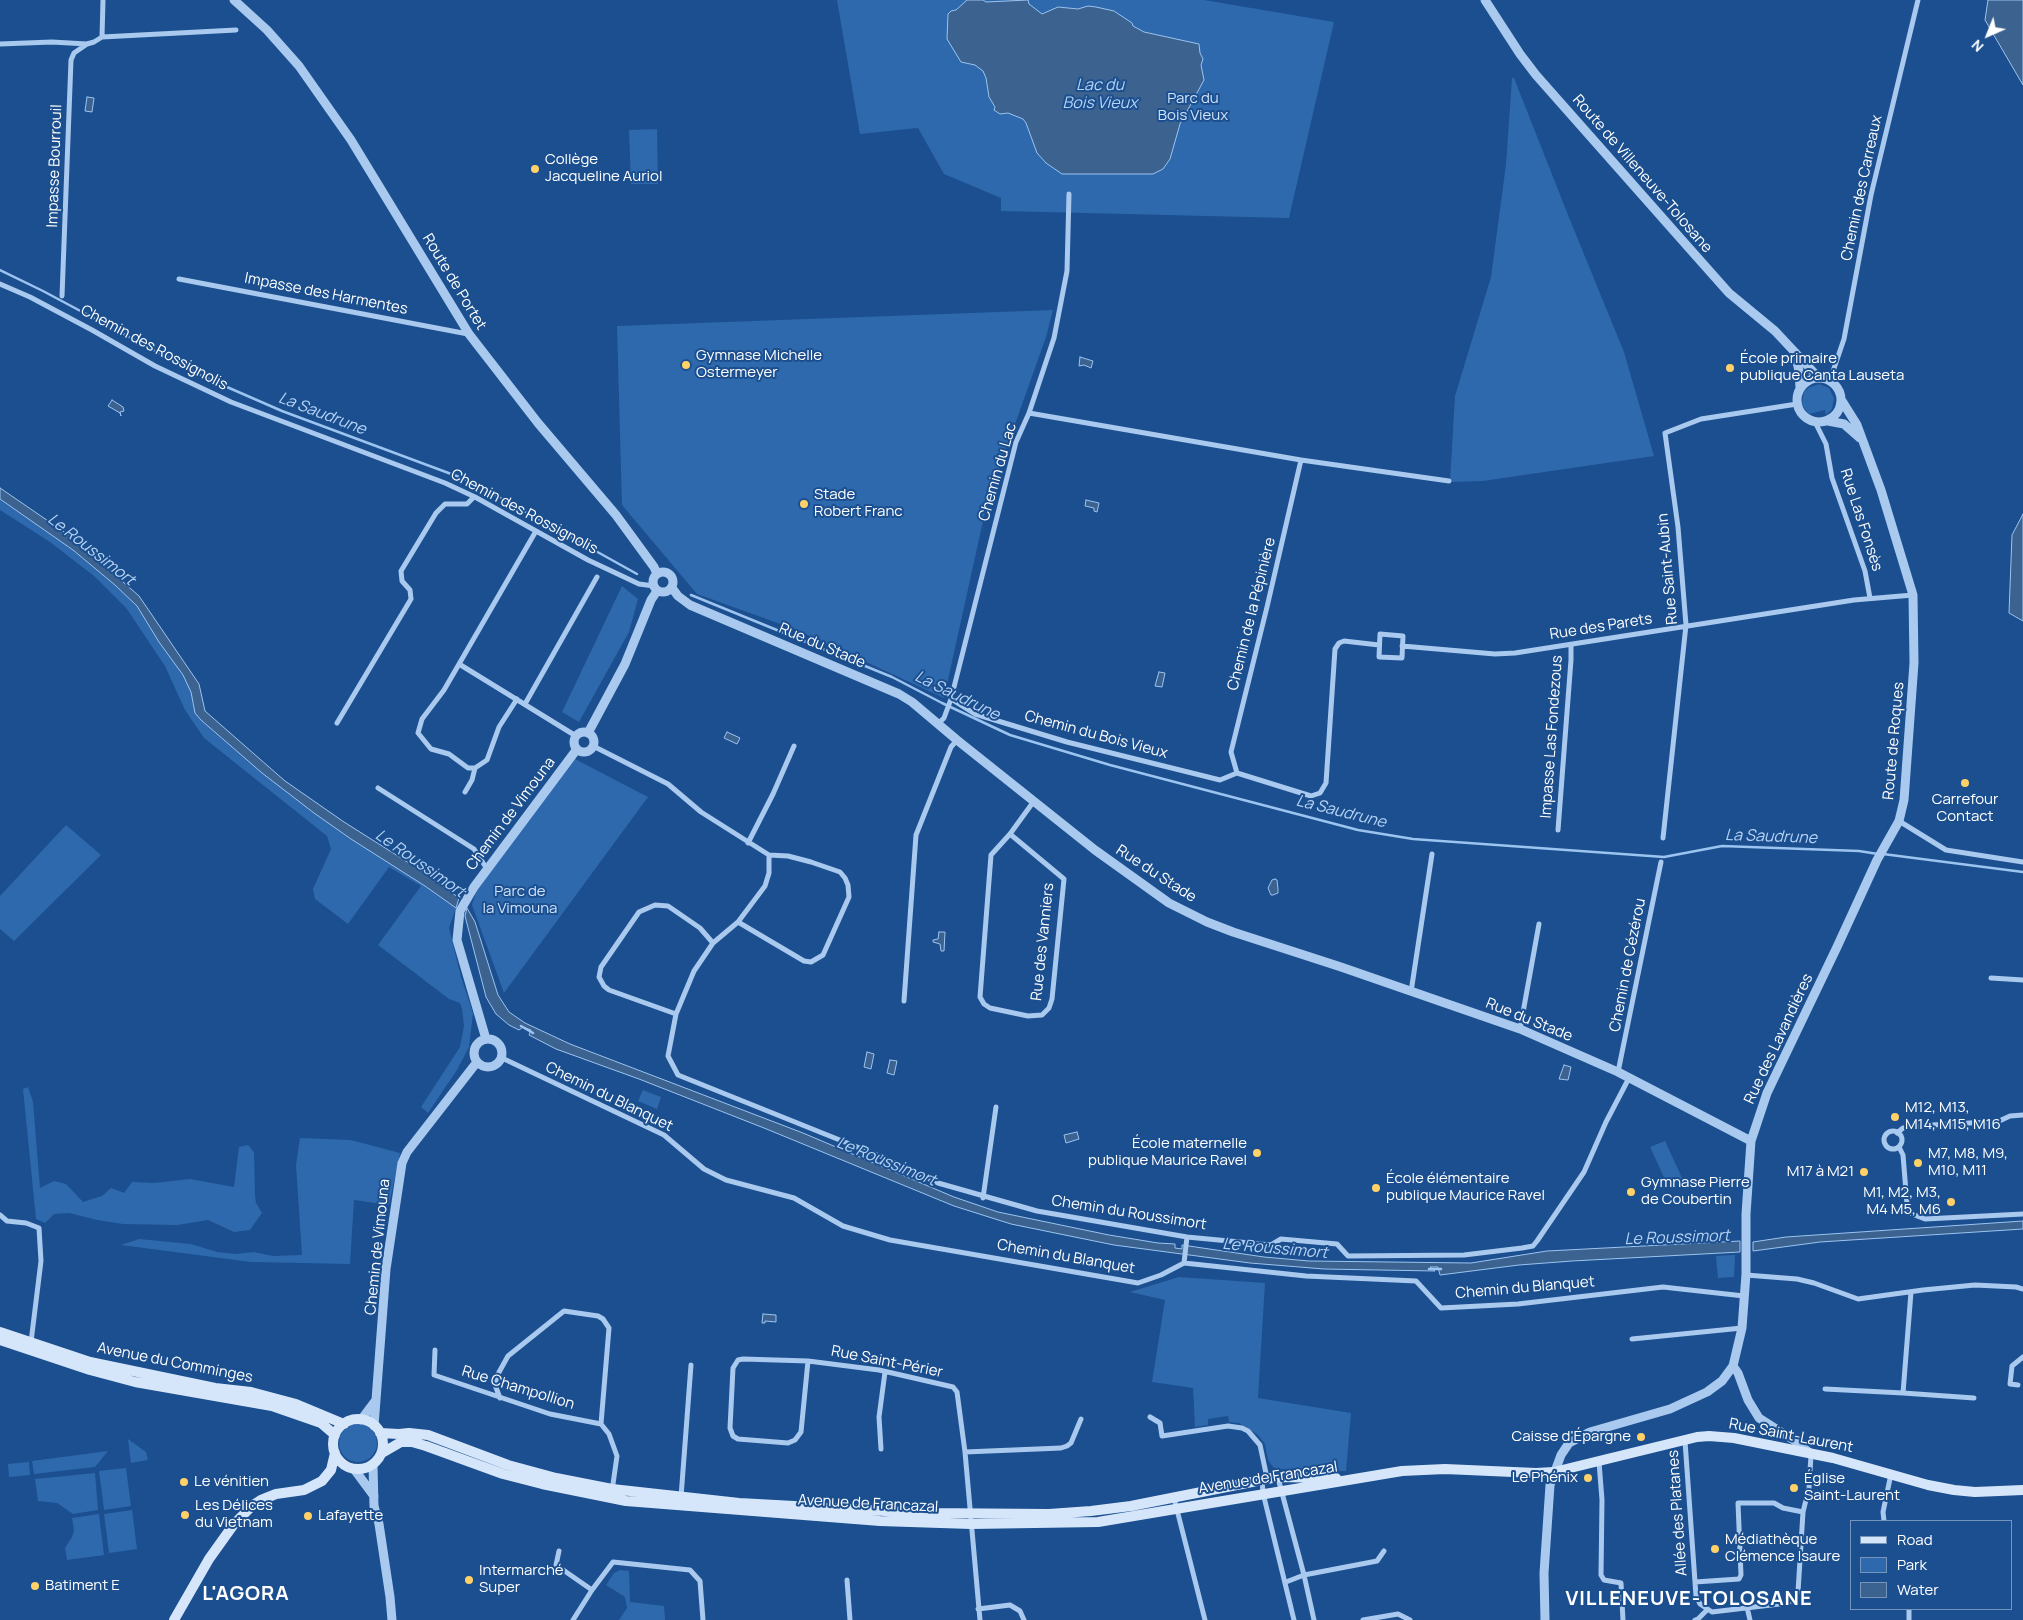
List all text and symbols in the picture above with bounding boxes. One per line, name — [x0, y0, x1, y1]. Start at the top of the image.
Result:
north arrow — [1963, 10, 2013, 60]
text: N — [1967, 36, 1987, 56]
water label: Lac du Bois Vieux — [1063, 76, 1137, 114]
park label: Parc du Bois Vieux — [1158, 90, 1228, 125]
street label: Route de Villeneuve-Tolosane — [1568, 91, 1716, 257]
street label: Impasse Bourrouil — [44, 104, 66, 228]
street label: Chemin des Carreaux — [1838, 114, 1886, 262]
place label: Collège Jacqueline Auriol — [545, 151, 662, 186]
marker: Collège Jacqueline Auriol — [529, 163, 541, 175]
street label: Route de Portet — [418, 231, 490, 333]
street label: Impasse des Harmentes — [243, 269, 409, 319]
street label: Chemin des Rossignolis — [77, 302, 231, 394]
place label: Gymnase Michelle Ostermeyer — [696, 347, 822, 382]
place label: École primaire publique Canta Lauseta — [1740, 350, 1904, 385]
marker: Gymnase Michelle Ostermeyer — [680, 359, 692, 371]
marker: École primaire publique Canta Lauseta — [1724, 362, 1736, 374]
water label: La Saudrune — [276, 389, 368, 439]
street label: Chemin du Lac — [975, 421, 1021, 523]
street label: Chemin des Rossignolis — [447, 466, 601, 558]
street label: Rue Las Fonsès — [1836, 467, 1886, 573]
place label: Stade Robert Franc — [814, 486, 903, 521]
marker: Stade Robert Franc — [798, 498, 810, 510]
water label: Le Roussimort — [44, 510, 138, 590]
street label: Rue Saint-Aubin — [1654, 513, 1682, 625]
street label: Chemin de la Pépinière — [1224, 536, 1280, 692]
street label: Rue des Parets — [1548, 610, 1654, 644]
street label: Rue du Stade — [776, 620, 868, 672]
street label: Impasse Las Fondezous — [1537, 655, 1567, 819]
water label: La Saudrune — [911, 667, 1003, 725]
street label: Route de Roques — [1880, 681, 1908, 801]
street label: Chemin du Bois Vieux — [1022, 707, 1170, 763]
street label: Chemin de Vimouna — [463, 754, 559, 874]
marker: Carrefour Contact — [1959, 777, 1971, 789]
place label: Carrefour Contact — [1932, 791, 1998, 826]
water label: La Saudrune — [1294, 792, 1388, 832]
water label: Le Roussimort — [371, 826, 469, 902]
water label: La Saudrune — [1725, 826, 1817, 848]
street label: Rue du Stade — [1112, 841, 1200, 907]
street label: Rue des Vanniers — [1028, 882, 1058, 1002]
park label: Parc de la Vimouna — [483, 883, 557, 918]
street label: Chemin de Cézérou — [1606, 897, 1650, 1033]
street label: Rue des Lavandières — [1741, 971, 1817, 1107]
street label: Rue du Stade — [1483, 994, 1575, 1046]
street label: Chemin du Blanquet — [542, 1058, 676, 1136]
place label: M12, M13, M14, M15, M16 — [1905, 1099, 2001, 1134]
marker: M12, M13, M14, M15, M16 — [1889, 1111, 1901, 1123]
water label: Le Roussimort — [834, 1133, 938, 1191]
place label: École maternelle publique Maurice Ravel — [1088, 1135, 1247, 1170]
place label: M7, M8, M9, M10, M11 — [1928, 1145, 2008, 1180]
marker: École maternelle publique Maurice Ravel — [1251, 1147, 1263, 1159]
marker: M7, M8, M9, M10, M11 — [1912, 1157, 1924, 1169]
place label: M17 à M21 — [1787, 1163, 1854, 1181]
marker: M17 à M21 — [1858, 1166, 1870, 1178]
place label: École élémentaire publique Maurice Ravel — [1386, 1170, 1545, 1205]
place label: Gymnase Pierre de Coubertin — [1641, 1174, 1750, 1209]
street label: Chemin de Vimouna — [362, 1178, 394, 1316]
marker: École élémentaire publique Maurice Ravel — [1370, 1182, 1382, 1194]
place label: M1, M2, M3, M4 M5, M6 — [1863, 1184, 1941, 1219]
marker: Gymnase Pierre de Coubertin — [1625, 1186, 1637, 1198]
street label: Chemin du Roussimort — [1050, 1192, 1208, 1234]
marker: M1, M2, M3, M4 M5, M6 — [1945, 1196, 1957, 1208]
water label: Le Roussimort — [1624, 1227, 1730, 1249]
water label: Le Roussimort — [1222, 1235, 1328, 1263]
street label: Chemin du Blanquet — [996, 1236, 1136, 1278]
street label: Chemin du Blanquet — [1455, 1273, 1595, 1303]
street label: Avenue du Comminges — [96, 1339, 254, 1387]
street label: Rue Saint-Périer — [830, 1342, 944, 1382]
street label: Rue Champollion — [459, 1362, 577, 1414]
street label: Rue Saint-Laurent — [1727, 1415, 1855, 1457]
place label: Caisse d'Épargne — [1511, 1428, 1631, 1446]
marker: Caisse d'Épargne — [1635, 1431, 1647, 1443]
street label: Allée des Platanes — [1665, 1449, 1691, 1577]
street label: Avenue de Francazal — [1197, 1458, 1339, 1498]
place label: Le Phénix — [1512, 1469, 1578, 1487]
place label: Église Saint-Laurent — [1804, 1470, 1900, 1505]
marker: Le Phénix — [1582, 1472, 1594, 1484]
place label: Le vénitien — [194, 1473, 269, 1491]
marker: Le vénitien — [178, 1476, 190, 1488]
marker: Église Saint-Laurent — [1788, 1482, 1800, 1494]
street label: Avenue de Francazal — [797, 1491, 939, 1517]
place label: Les Délices du Vietnam — [195, 1497, 273, 1532]
place label: Lafayette — [318, 1507, 383, 1525]
marker: Les Délices du Vietnam — [179, 1509, 191, 1521]
marker: Lafayette — [302, 1510, 314, 1522]
legend — [1850, 1520, 2013, 1610]
text: Road — [1897, 1529, 1933, 1550]
place label: Médiathèque Clémence Isaure — [1725, 1531, 1840, 1566]
marker: Médiathèque Clémence Isaure — [1709, 1543, 1721, 1555]
text: Park — [1897, 1554, 1927, 1575]
place label: Intermarché Super — [479, 1562, 564, 1597]
marker: Intermarché Super — [463, 1574, 475, 1586]
place label: Batiment E — [45, 1577, 120, 1595]
text: Water — [1897, 1579, 1939, 1600]
marker: Batiment E — [29, 1580, 41, 1592]
district label: L'AGORA — [201, 1582, 291, 1606]
district label: VILLENEUVE-TOLOSANE — [1562, 1587, 1816, 1611]

